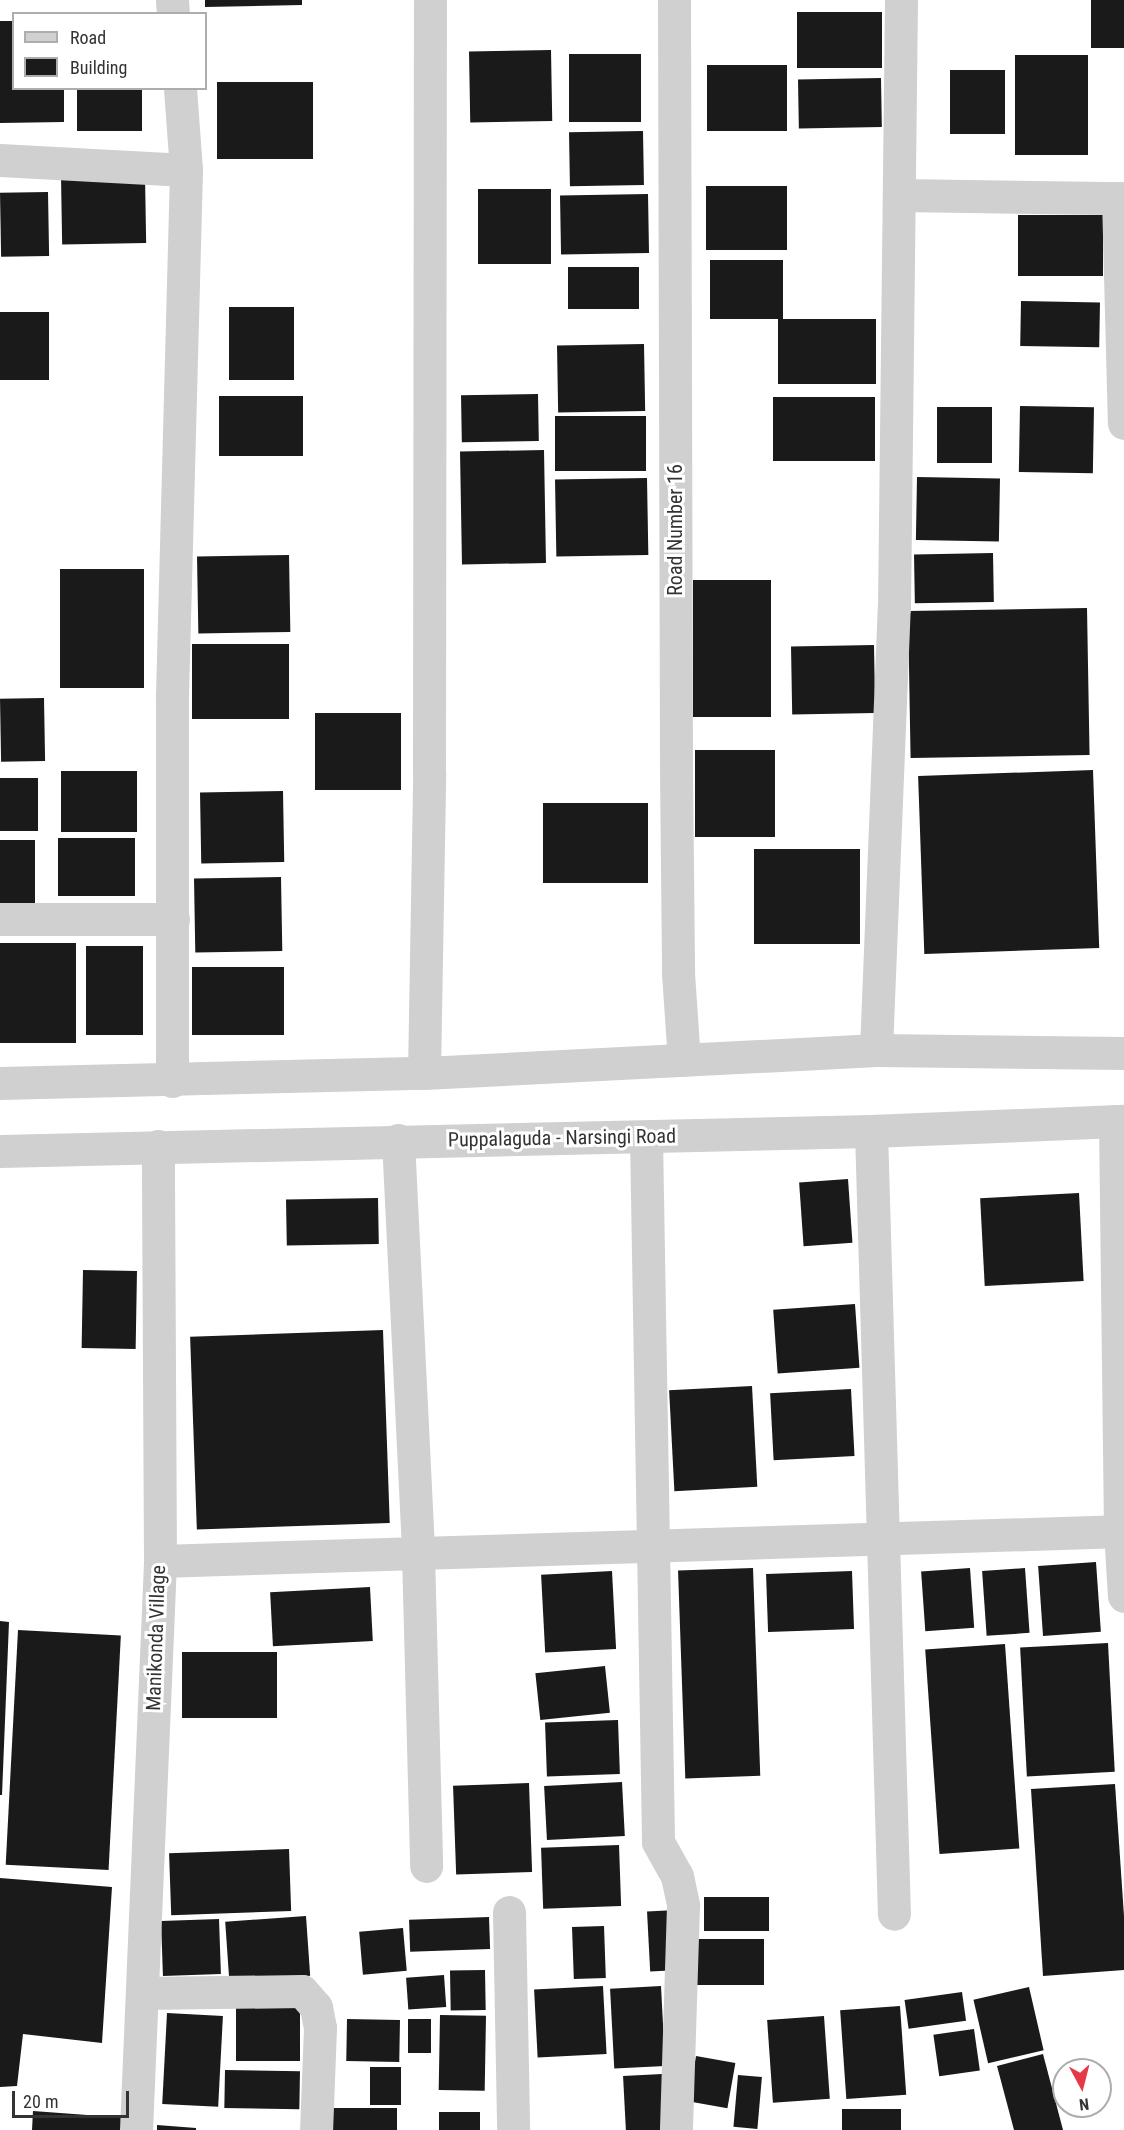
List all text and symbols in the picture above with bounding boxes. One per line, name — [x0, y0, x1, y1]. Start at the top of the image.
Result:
legend — [12, 12, 207, 90]
text: Road — [70, 27, 106, 48]
text: Building — [70, 57, 127, 78]
street label: Road Number 16 — [663, 464, 687, 596]
street label: Puppalaguda - Narsingi Road — [448, 1124, 676, 1152]
street label: Manikonda Village — [141, 1565, 171, 1711]
north arrow — [1052, 2058, 1112, 2118]
scale bar — [15, 2079, 132, 2117]
text: 20 m — [23, 2091, 58, 2112]
text: N — [1078, 2094, 1090, 2114]

